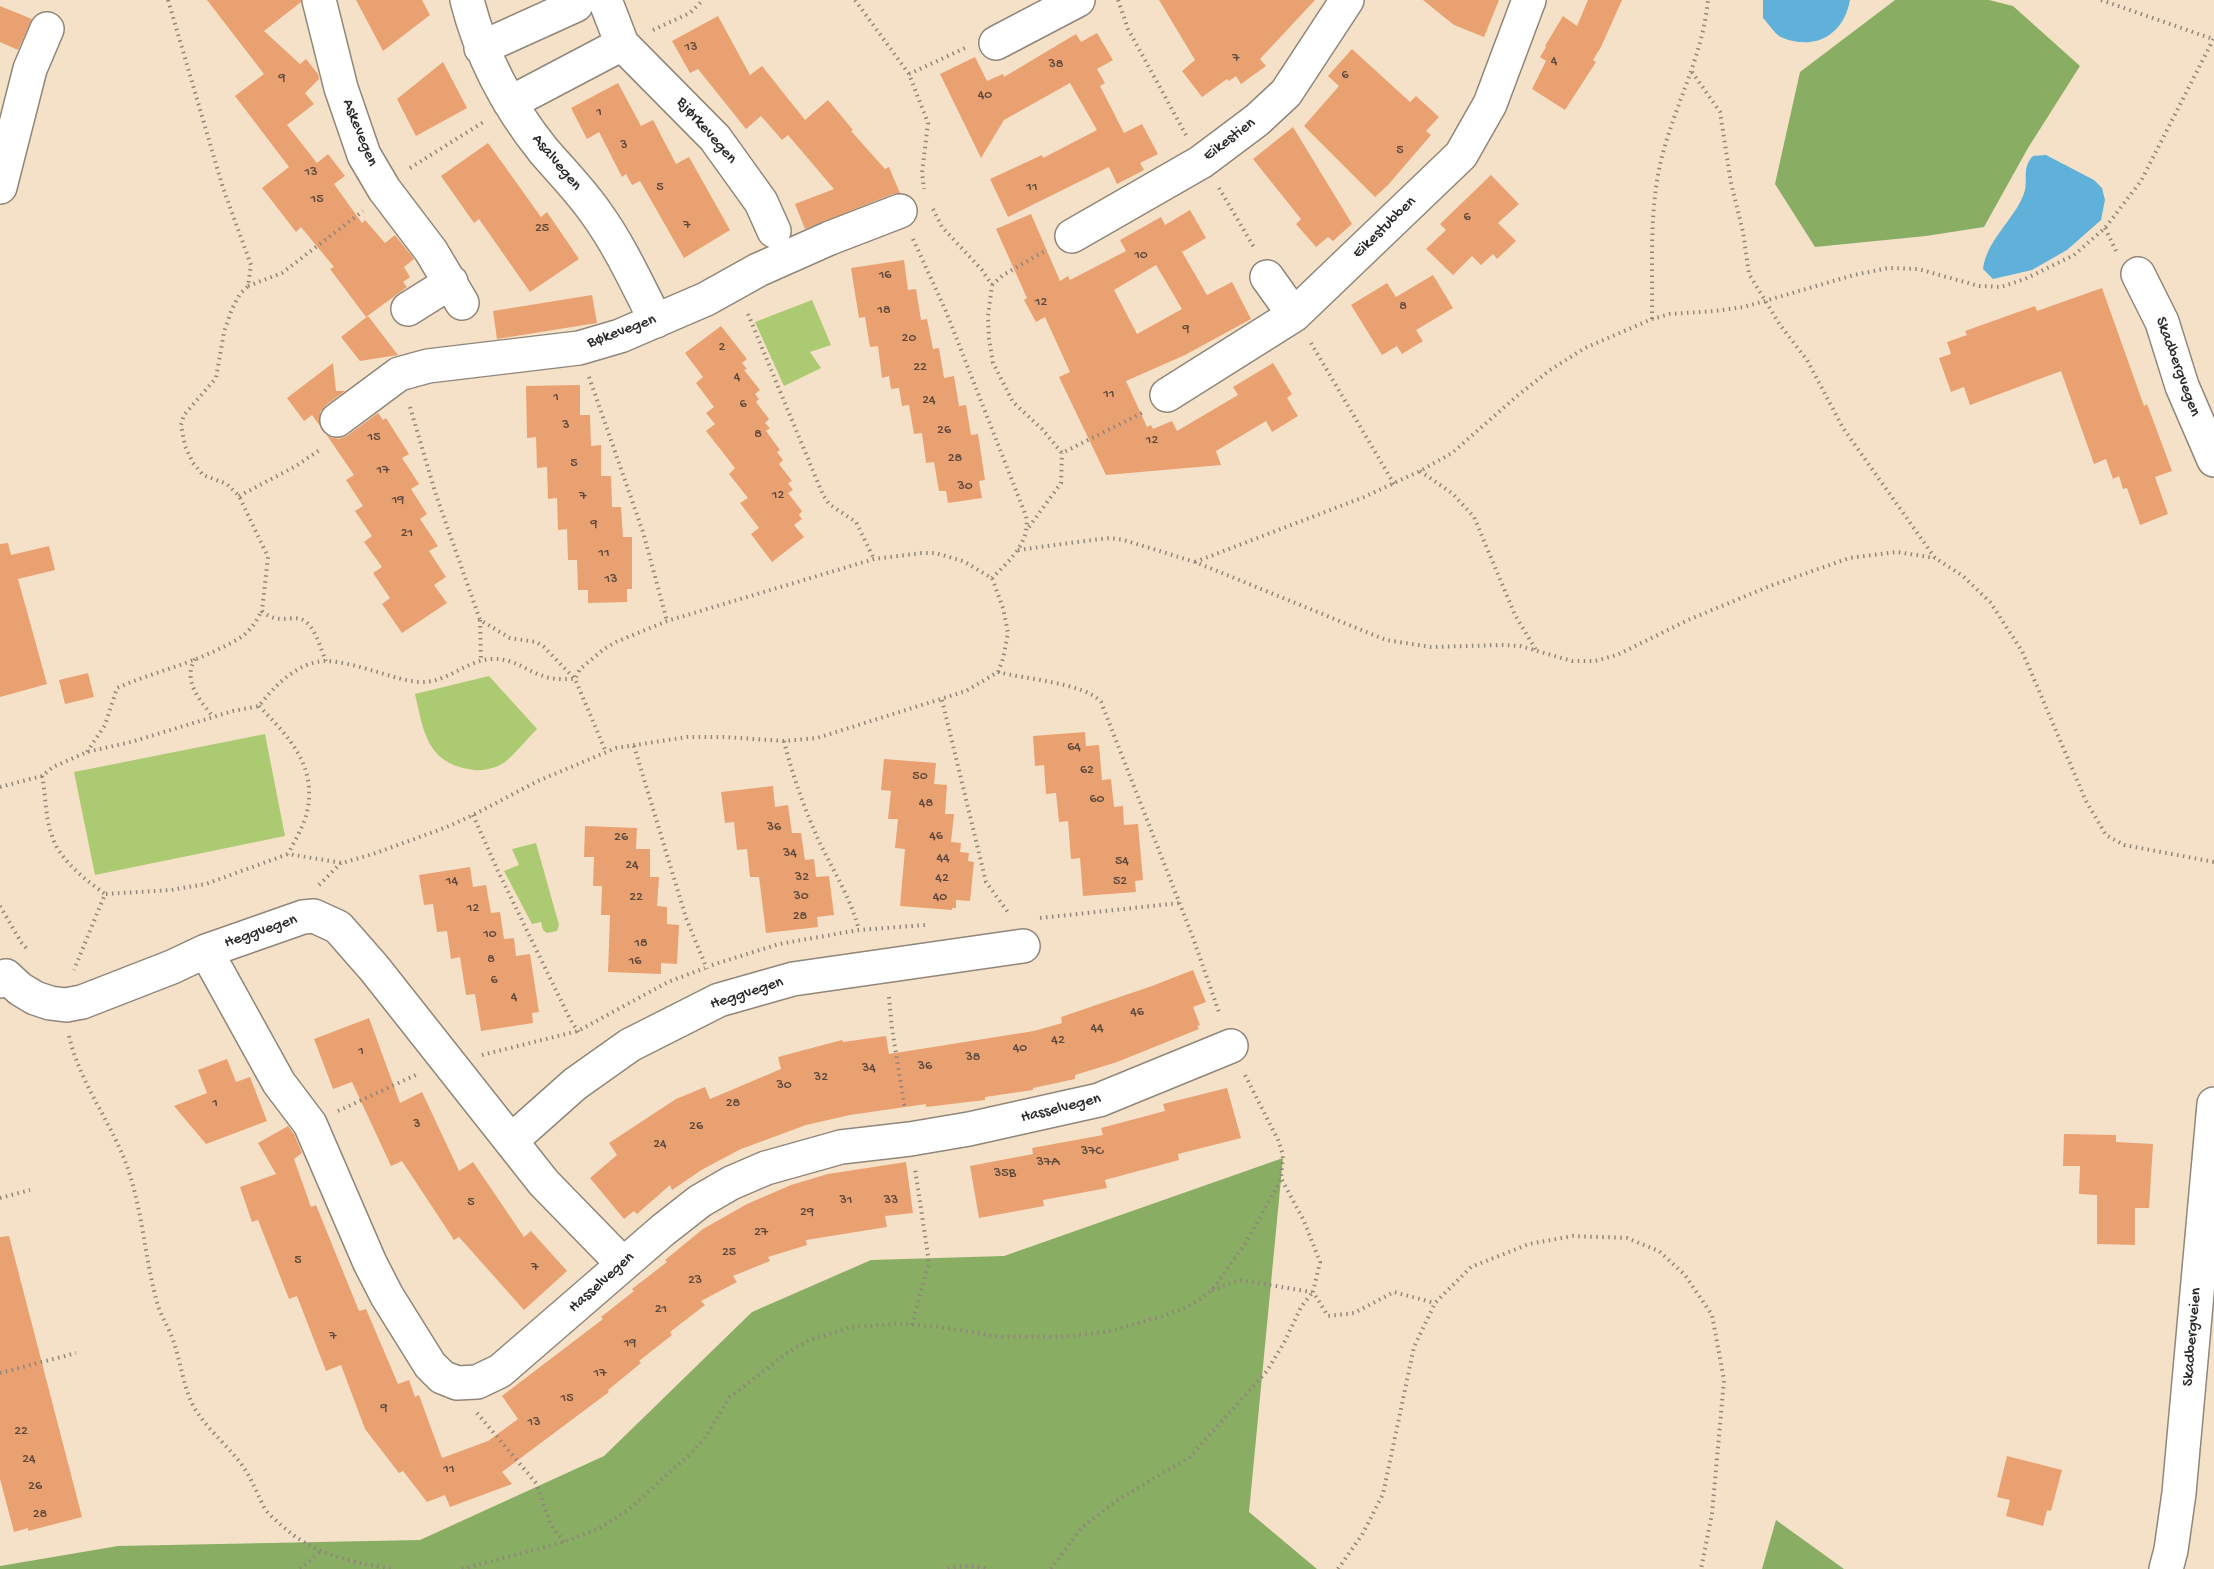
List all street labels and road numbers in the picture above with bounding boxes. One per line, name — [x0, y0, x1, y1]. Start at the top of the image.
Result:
street label: Bjørkevegen — [672, 94, 740, 168]
street label: Askevegen — [337, 96, 381, 170]
street label: Eikestien — [1200, 114, 1260, 166]
street label: Asalvegen — [527, 131, 585, 195]
street label: Eikestubben — [1349, 193, 1421, 263]
street label: Bøkevegen — [585, 311, 659, 353]
street label: Skadbergvegen — [2150, 315, 2204, 419]
street label: Heggvegen — [222, 911, 300, 953]
street label: Heggvegen — [708, 973, 786, 1015]
street label: Hasselvegen — [1019, 1090, 1103, 1128]
street label: Hasselvegen — [565, 1248, 639, 1318]
street label: Skadbergveien — [2179, 1287, 2207, 1387]

